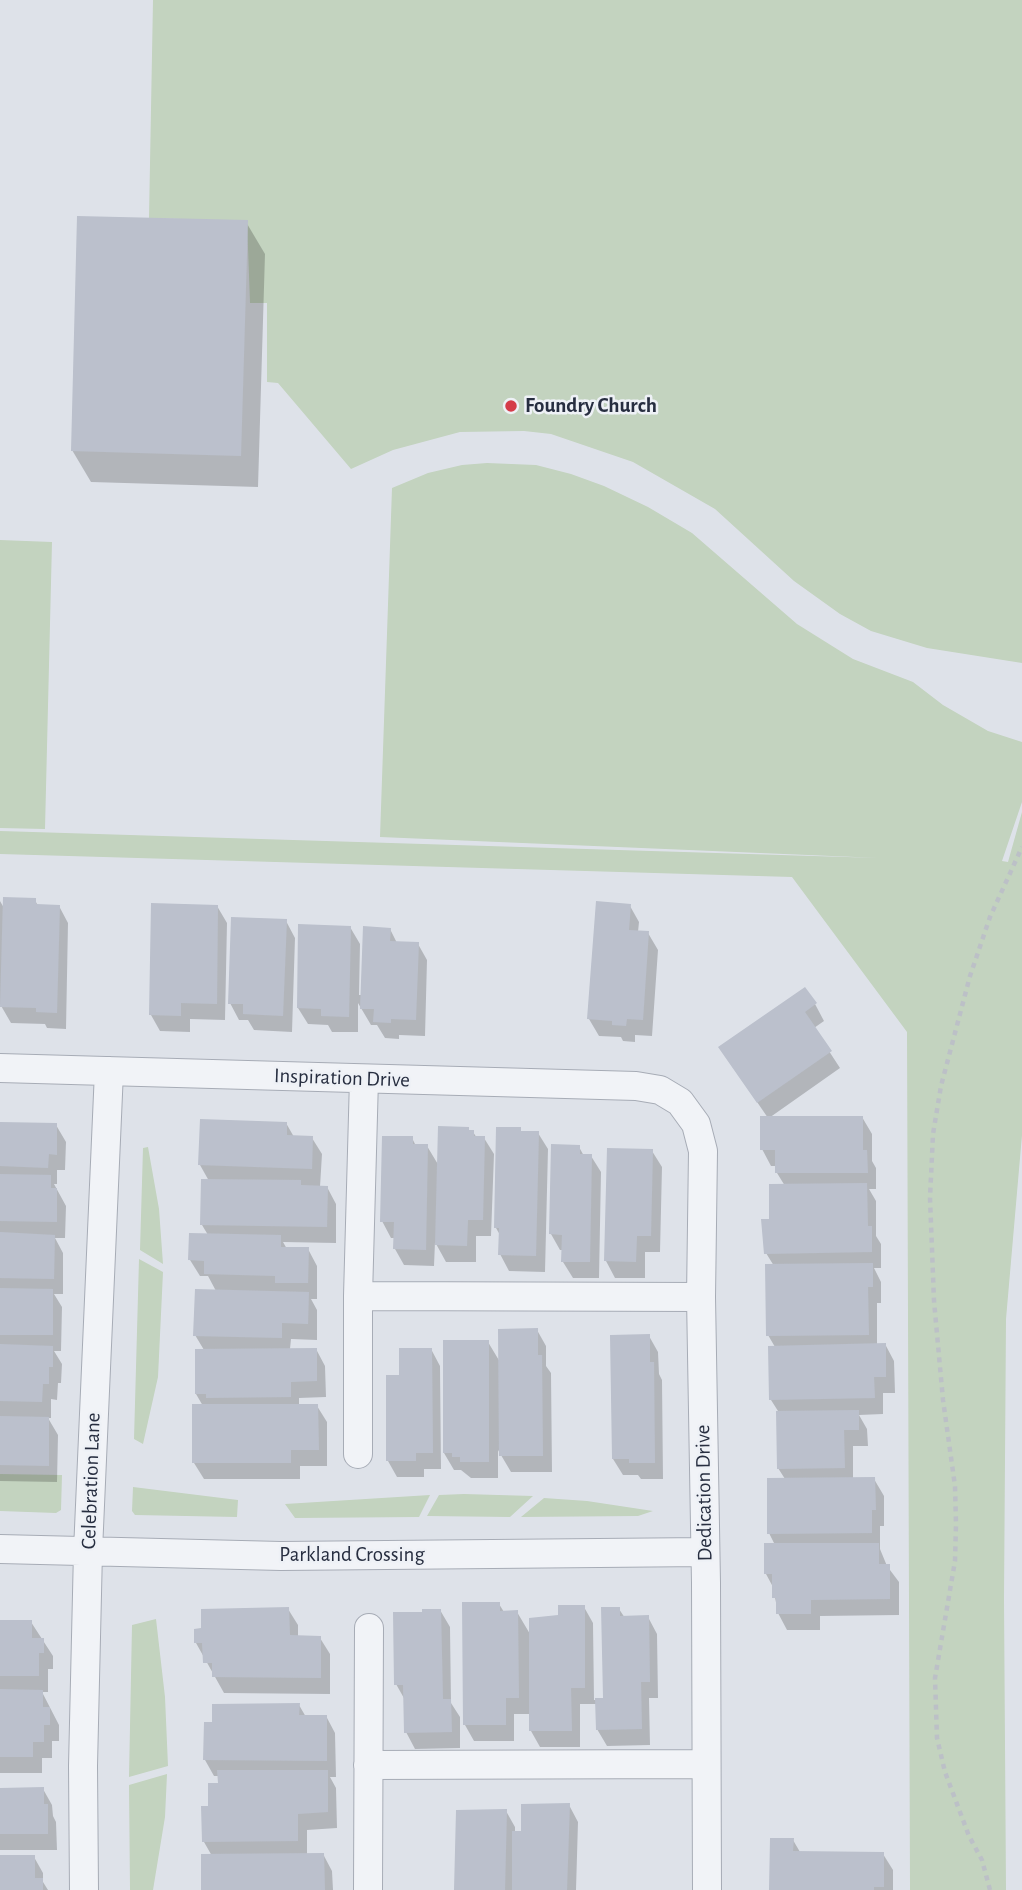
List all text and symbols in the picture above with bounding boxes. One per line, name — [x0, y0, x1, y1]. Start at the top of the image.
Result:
place label: Foundry Church — [525, 393, 657, 419]
marker: Foundry Church — [503, 398, 519, 414]
street label: Inspiration Drive — [274, 1063, 410, 1093]
street label: Celebration Lane — [76, 1412, 106, 1550]
street label: Dedication Drive — [690, 1424, 718, 1562]
street label: Parkland Crossing — [279, 1542, 425, 1568]

